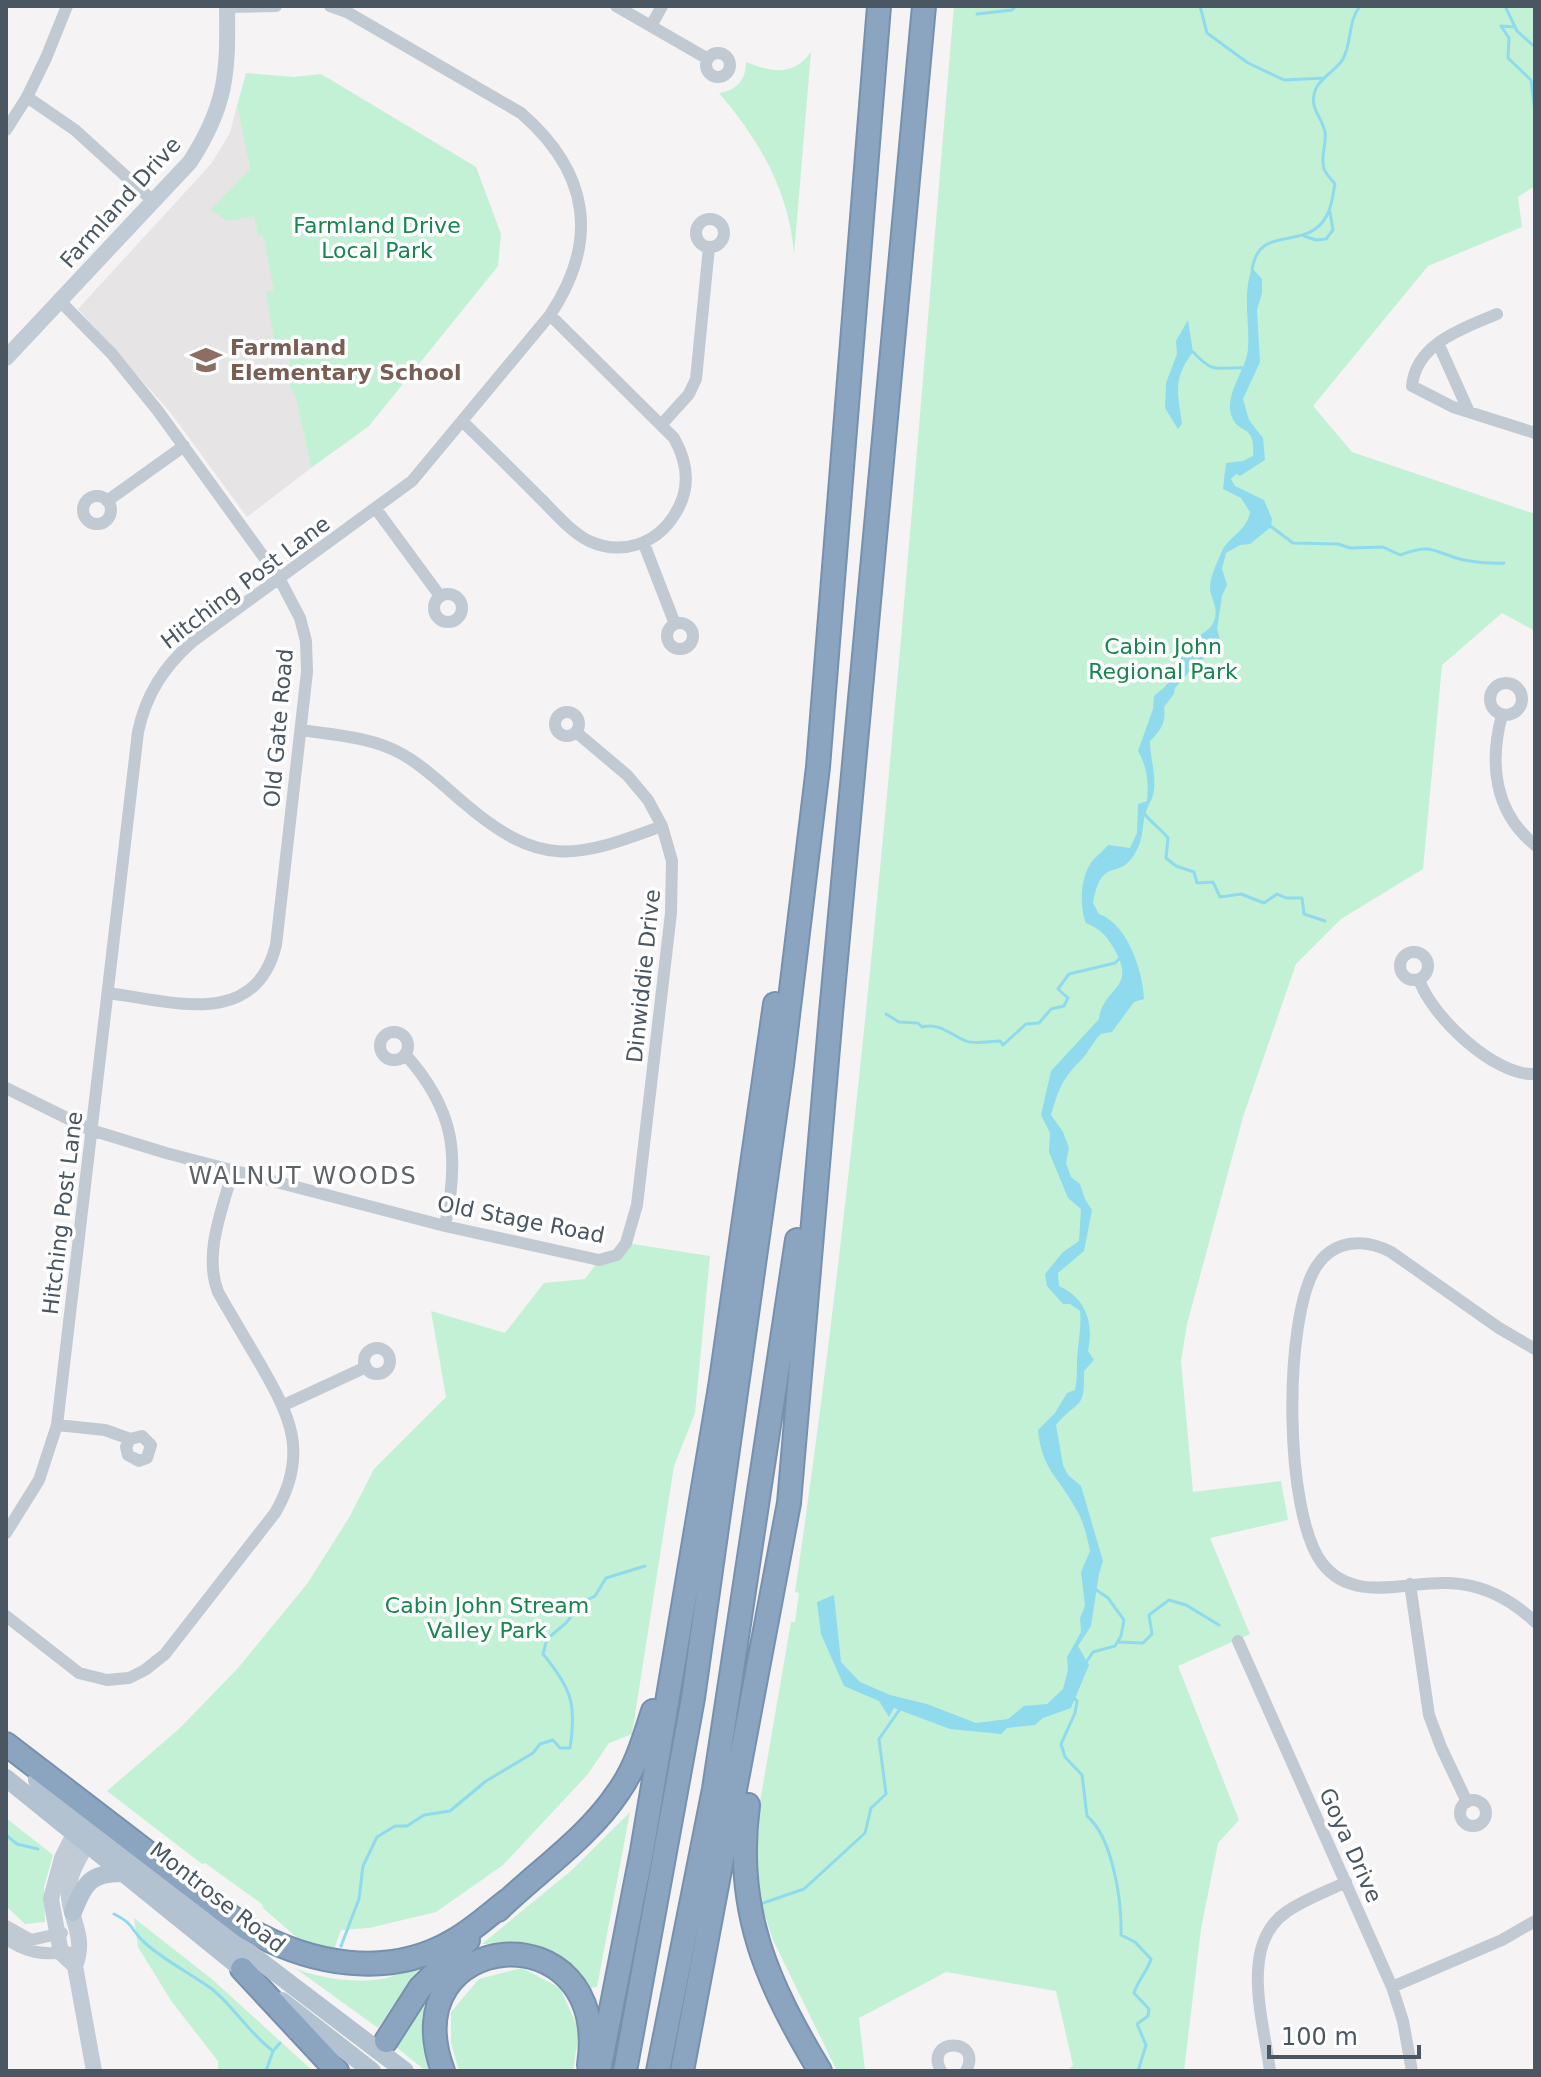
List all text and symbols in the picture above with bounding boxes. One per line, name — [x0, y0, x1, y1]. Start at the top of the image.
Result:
street label: Farmland Drive — [55, 132, 186, 273]
park label: Farmland Drive Local Park — [293, 213, 461, 263]
place label: Farmland Elementary School — [230, 335, 462, 385]
school or university icon: Farmland Elementary School — [189, 343, 223, 377]
street label: Hitching Post Lane — [156, 511, 335, 654]
park label: Cabin John Regional Park — [1088, 634, 1238, 684]
street label: Old Gate Road — [259, 648, 298, 808]
street label: Dinwiddie Drive — [622, 888, 665, 1064]
street label: Hitching Post Lane — [38, 1110, 87, 1316]
district label: WALNUT WOODS — [188, 1162, 418, 1190]
street label: Old Stage Road — [435, 1191, 607, 1248]
park label: Cabin John Stream Valley Park — [385, 1593, 589, 1643]
street label: Goya Drive — [1314, 1784, 1387, 1906]
street label: Montrose Road — [145, 1837, 290, 1958]
scale bar — [1269, 2009, 1419, 2059]
text: 100 m — [1281, 2023, 1358, 2051]

